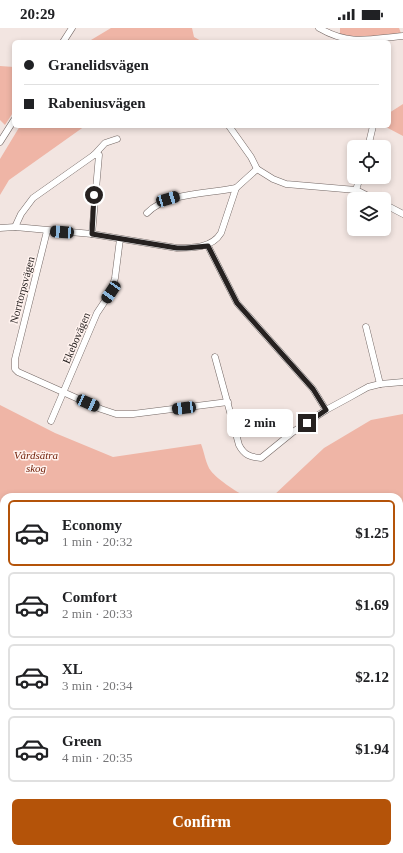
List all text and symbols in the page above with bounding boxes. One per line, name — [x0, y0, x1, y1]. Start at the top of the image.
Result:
text: 20:29 — [20, 6, 55, 22]
text: Granelidsvägen — [48, 57, 149, 73]
text: Rabeniusvägen — [48, 95, 146, 111]
map controls — [347, 140, 391, 236]
button: locate — [347, 140, 391, 184]
route start — [85, 186, 103, 204]
car — [155, 190, 181, 208]
button: layers — [347, 192, 391, 236]
car — [50, 225, 74, 239]
street label: Norrtorpsvägen — [7, 255, 37, 325]
car — [99, 279, 123, 305]
street label: Ekebovägen — [60, 310, 92, 365]
car — [75, 393, 101, 413]
car — [171, 401, 197, 415]
callout: 2 min — [227, 409, 293, 437]
route end — [298, 414, 316, 432]
text: 2 min — [244, 415, 276, 430]
park label: Vårdsätra skog — [14, 449, 59, 474]
icon: car — [14, 515, 50, 551]
text: Economy — [62, 517, 122, 533]
text: $1.25 — [355, 525, 389, 541]
text: 1 min · 20:32 — [62, 534, 132, 549]
icon: car — [14, 587, 50, 623]
text: Comfort — [62, 589, 117, 605]
text: $1.69 — [355, 597, 389, 613]
text: 2 min · 20:33 — [62, 606, 132, 621]
icon: car — [14, 659, 50, 695]
text: XL — [62, 661, 83, 677]
text: $2.12 — [355, 669, 389, 685]
text: 3 min · 20:34 — [62, 678, 132, 693]
icon: car — [14, 731, 50, 767]
text: Green — [62, 733, 102, 749]
text: $1.94 — [355, 741, 389, 757]
text: 4 min · 20:35 — [62, 750, 132, 765]
button: Confirm — [12, 799, 391, 845]

